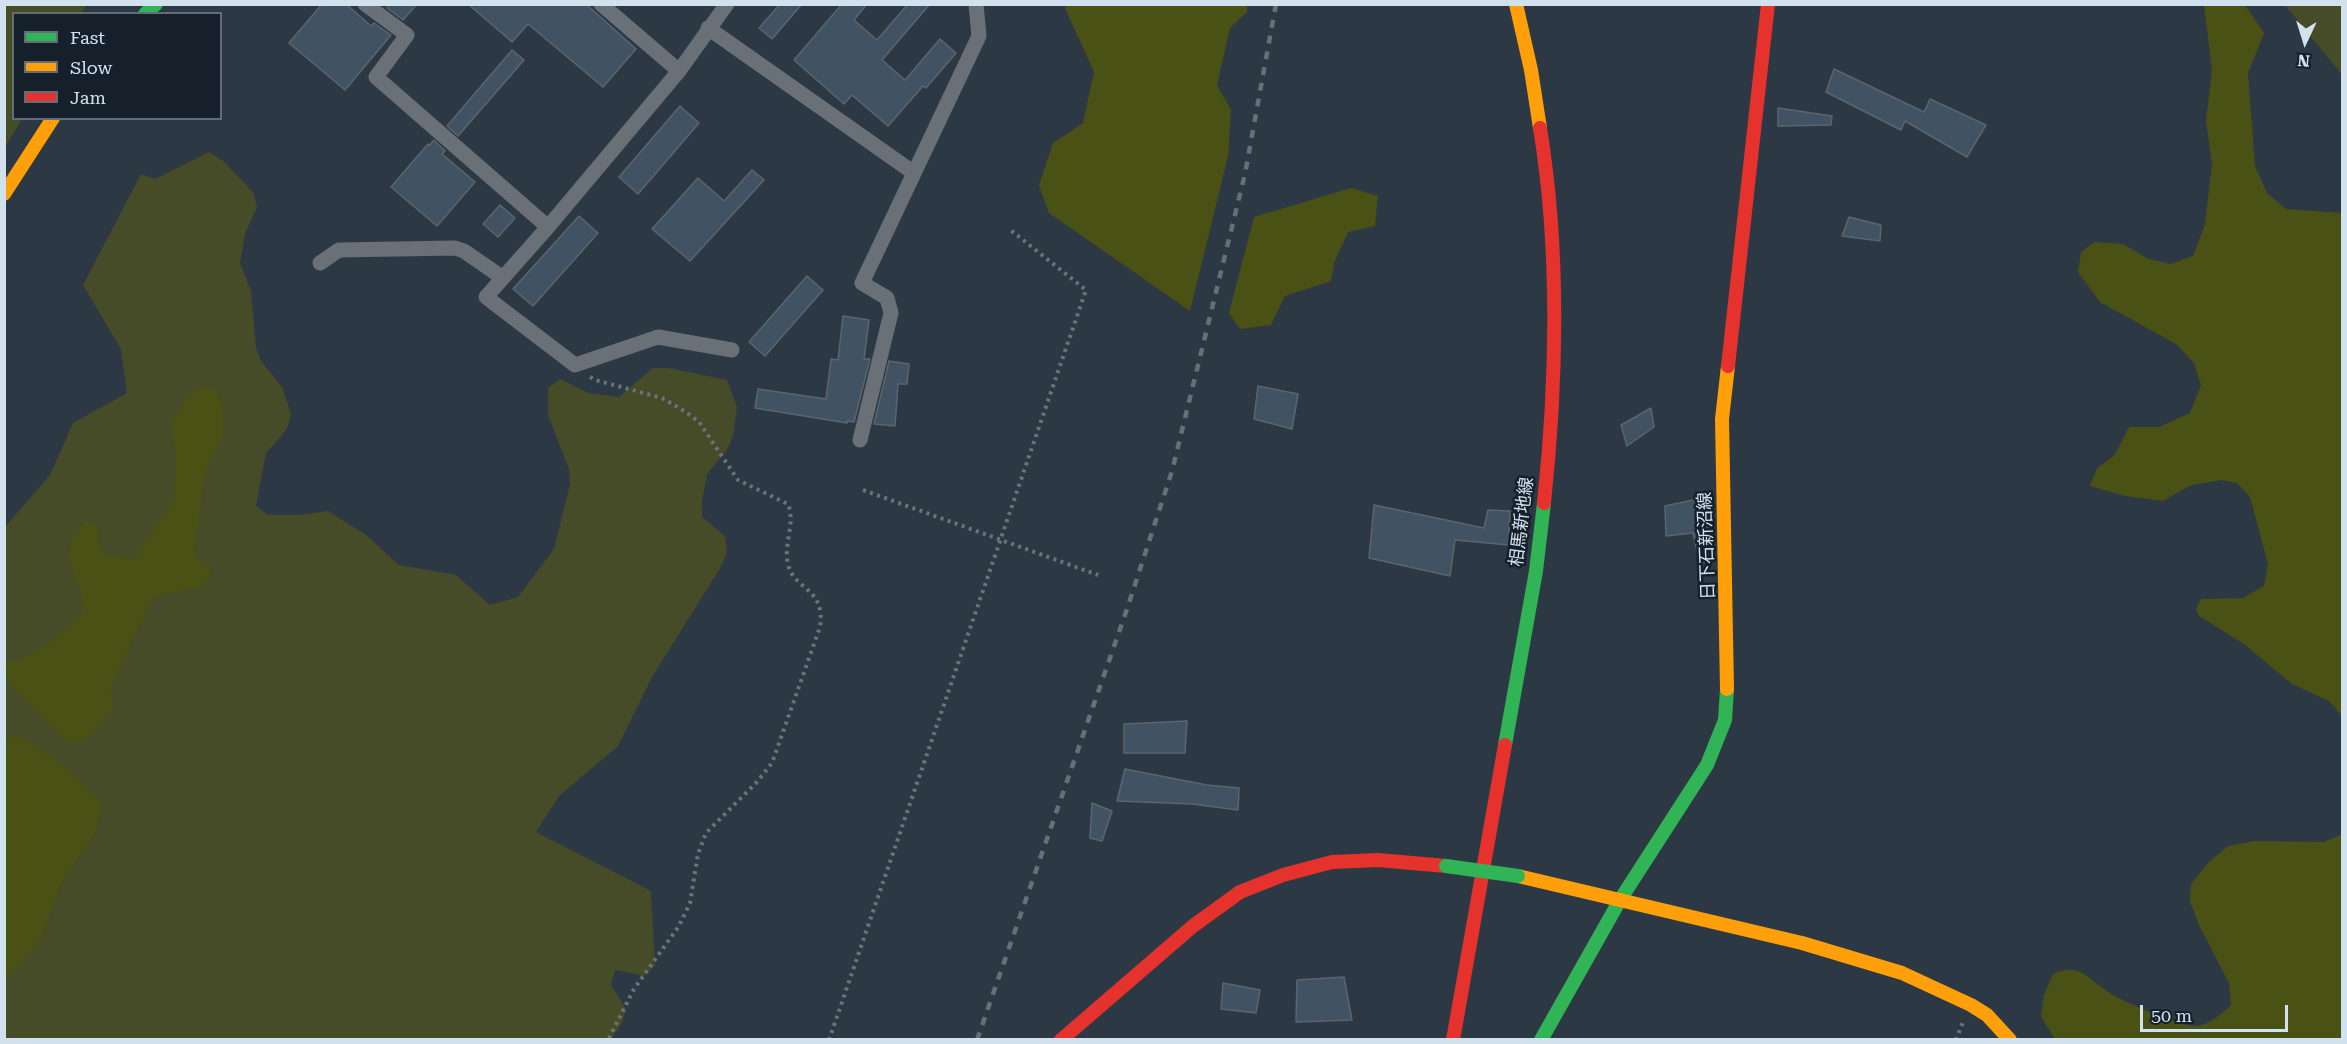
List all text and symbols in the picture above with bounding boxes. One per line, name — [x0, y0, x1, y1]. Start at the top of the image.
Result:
legend — [12, 12, 222, 120]
north arrow — [2275, 12, 2335, 72]
text: Fast — [70, 27, 105, 48]
text: N — [2297, 51, 2311, 70]
text: Slow — [70, 57, 112, 78]
text: Jam — [70, 87, 106, 108]
street label: 相馬新地線 — [1506, 476, 1538, 568]
street label: 日下石新沼線 — [1694, 492, 1720, 600]
scale bar — [2143, 993, 2292, 1031]
text: 50 m — [2151, 1005, 2192, 1026]

